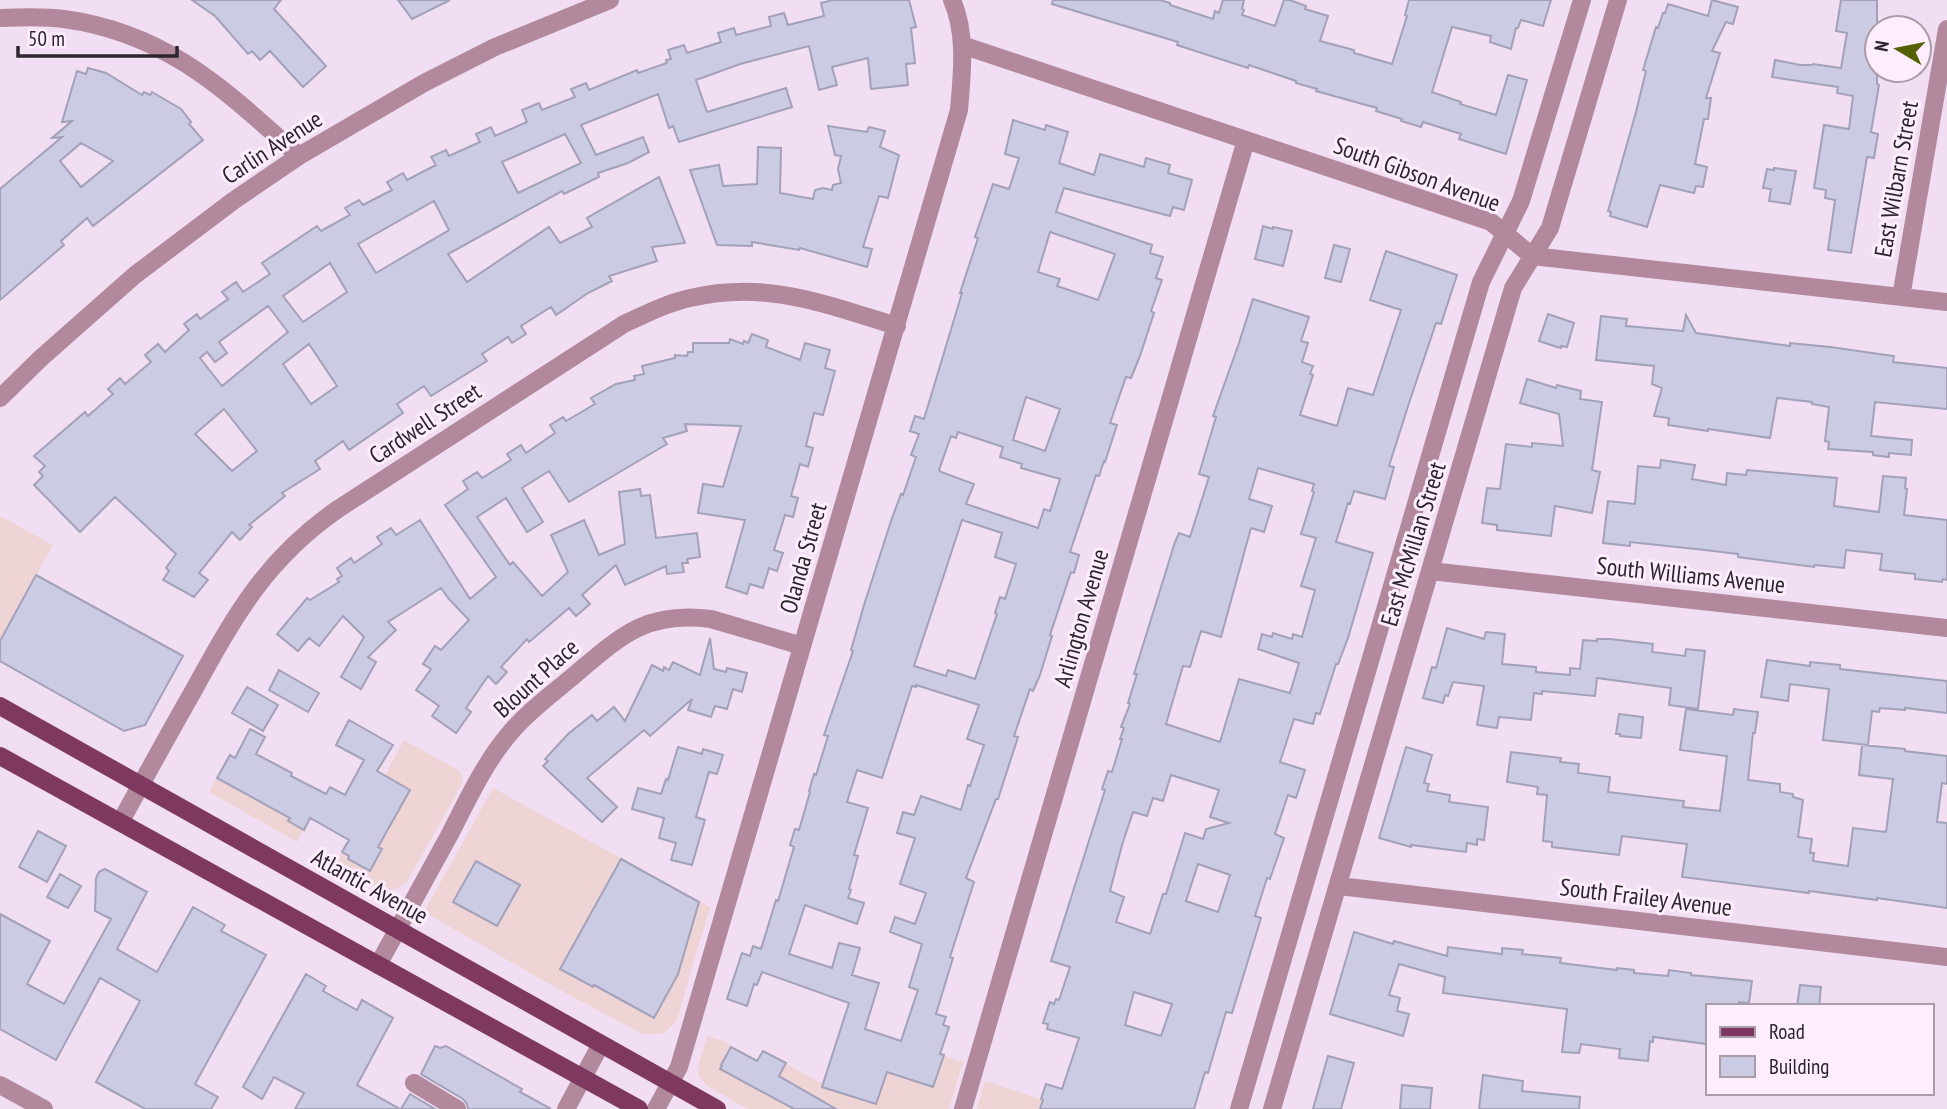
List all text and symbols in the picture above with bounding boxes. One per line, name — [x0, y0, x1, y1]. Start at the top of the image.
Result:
scale bar — [18, 14, 177, 58]
north arrow — [1863, 14, 1933, 84]
text: 50 m — [28, 25, 65, 52]
text: N — [1869, 39, 1894, 53]
street label: East Wilbarn Street — [1867, 98, 1925, 260]
street label: Carlin Avenue — [216, 103, 328, 191]
street label: South Gibson Avenue — [1330, 130, 1504, 218]
street label: Cardwell Street — [363, 375, 487, 471]
street label: East McMillan Street — [1373, 458, 1453, 630]
street label: Olanda Street — [772, 499, 834, 617]
street label: Arlington Avenue — [1047, 545, 1115, 691]
street label: South Williams Avenue — [1595, 550, 1787, 600]
street label: Blount Place — [487, 632, 585, 724]
street label: Atlantic Avenue — [306, 841, 434, 931]
street label: South Frailey Avenue — [1558, 871, 1734, 923]
legend — [1706, 1004, 1933, 1095]
text: Road — [1769, 1018, 1805, 1045]
text: Building — [1769, 1053, 1829, 1080]

